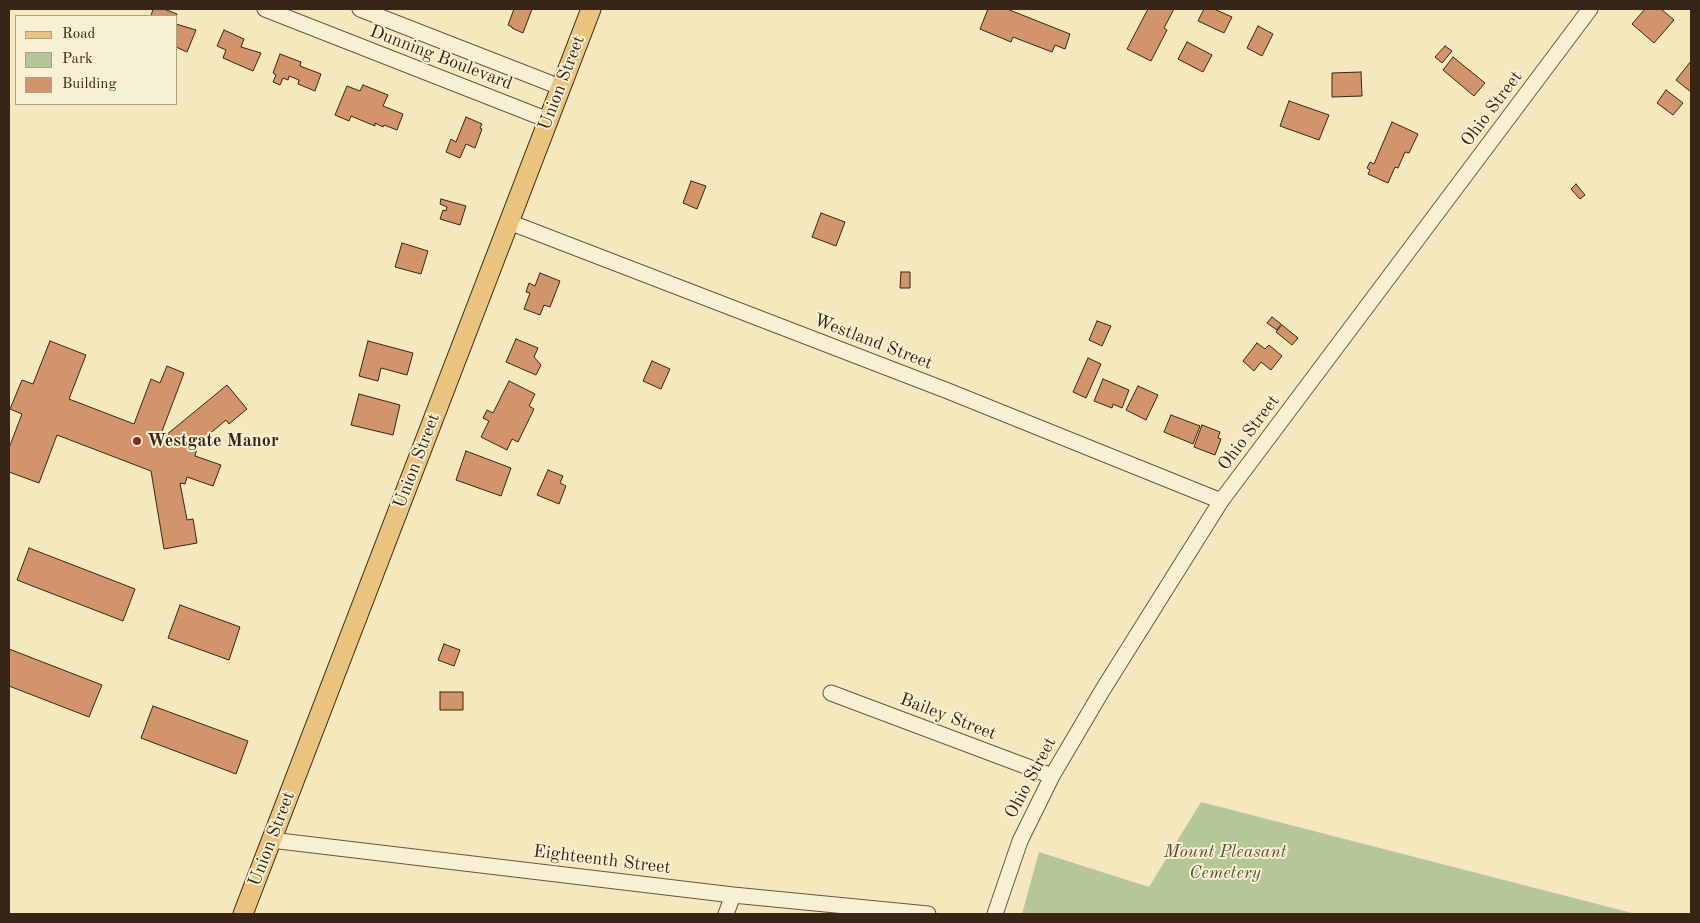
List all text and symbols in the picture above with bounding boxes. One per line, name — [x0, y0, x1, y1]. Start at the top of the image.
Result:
legend — [15, 15, 178, 105]
street label: Dunning Boulevard — [367, 21, 515, 95]
text: Road — [62, 27, 95, 42]
street label: Union Street — [534, 32, 590, 134]
text: Park — [62, 52, 93, 67]
street label: Ohio Street — [1457, 67, 1527, 151]
text: Building — [62, 77, 117, 92]
street label: Westland Street — [811, 309, 935, 375]
street label: Ohio Street — [1214, 391, 1284, 475]
street label: Union Street — [389, 410, 445, 512]
place label: Westgate Manor — [147, 430, 279, 452]
marker: Westgate Manor — [131, 435, 143, 447]
street label: Bailey Street — [897, 689, 999, 745]
street label: Ohio Street — [1001, 734, 1061, 822]
street label: Union Street — [244, 788, 300, 890]
street label: Eighteenth Street — [532, 841, 672, 879]
park label: Mount Pleasant Cemetery — [1163, 841, 1287, 884]

